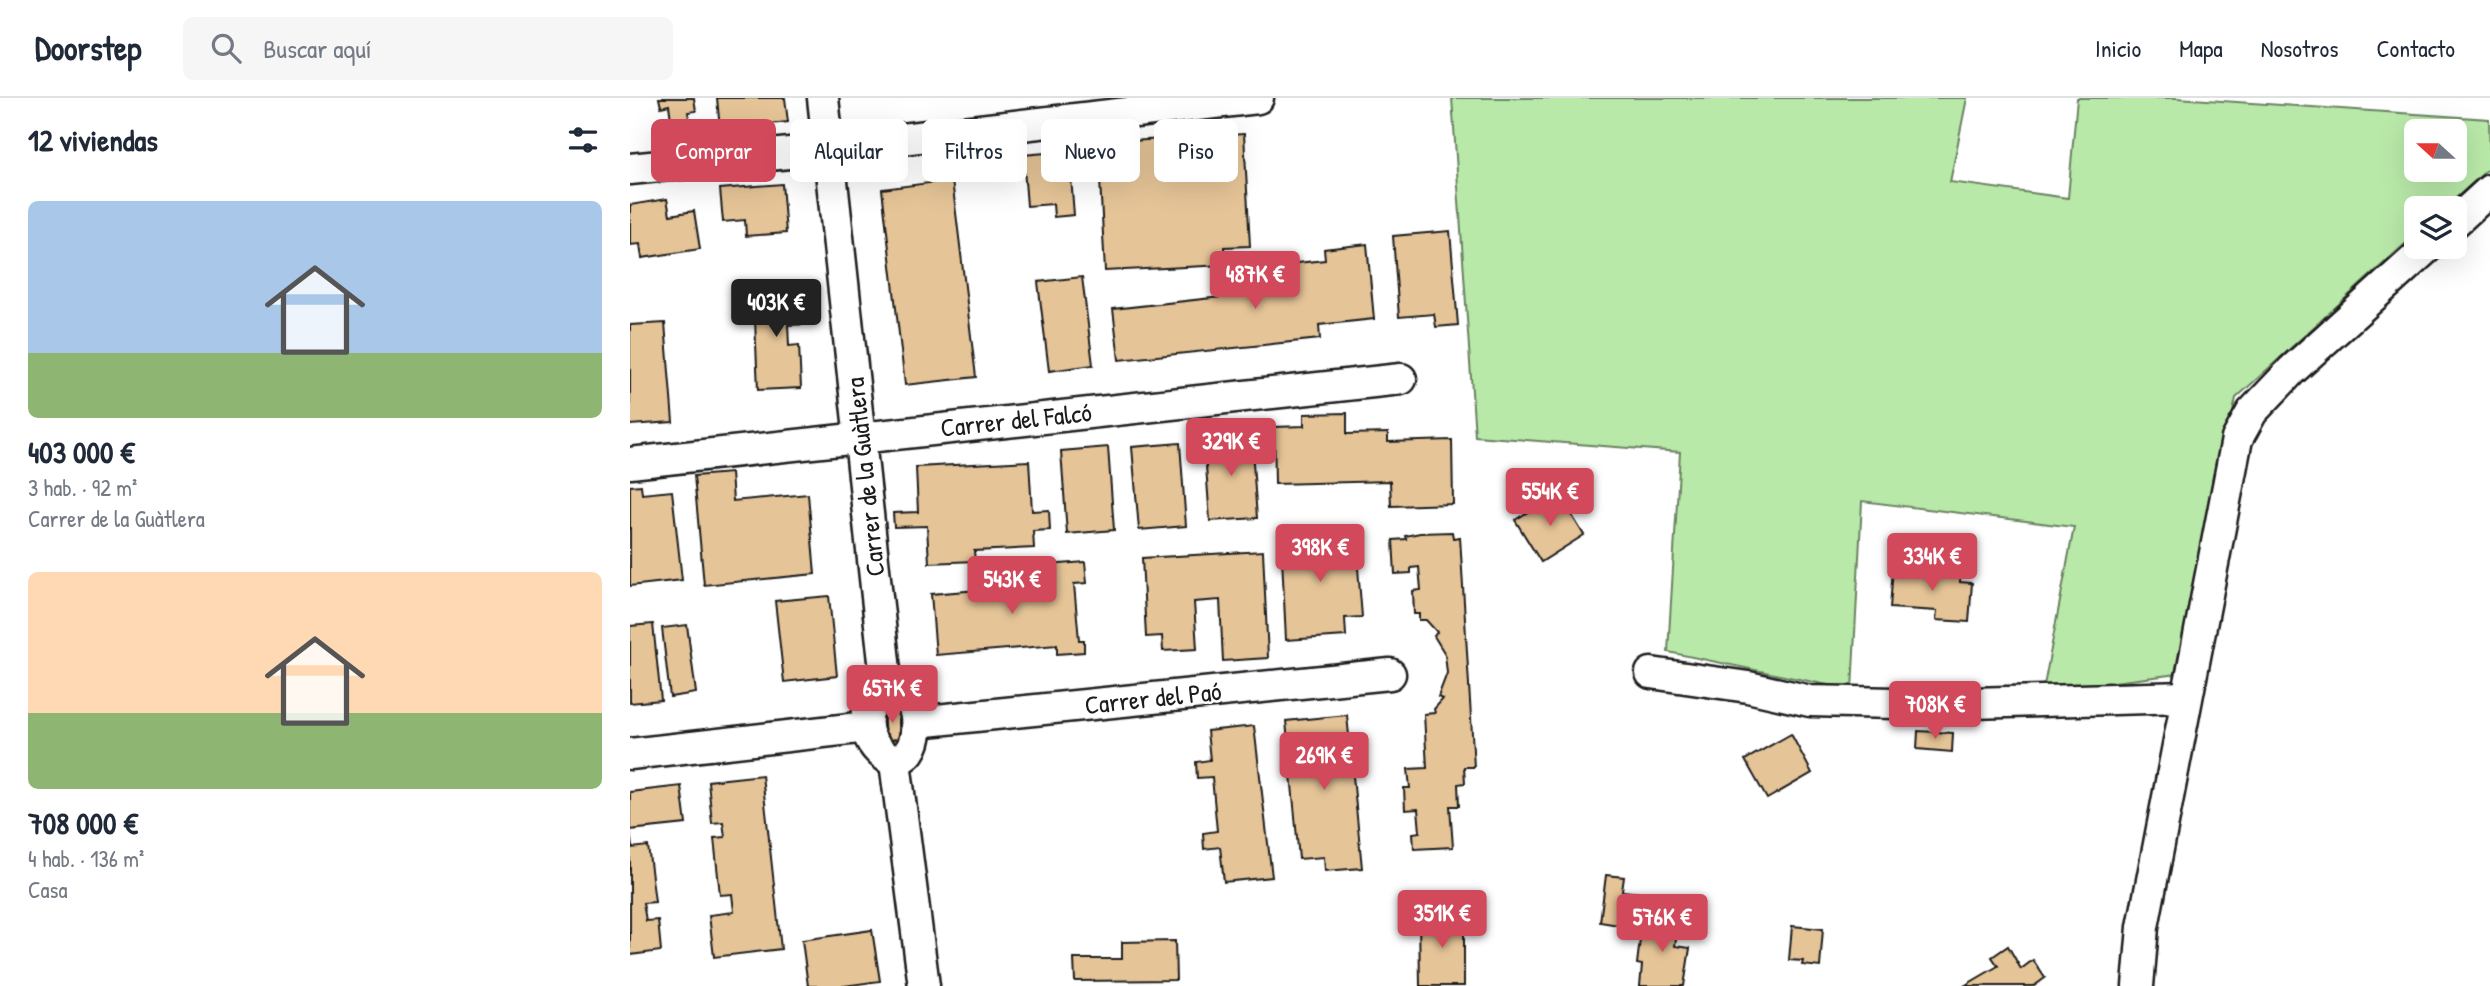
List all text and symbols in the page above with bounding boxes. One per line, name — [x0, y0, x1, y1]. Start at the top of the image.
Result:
search box — [183, 17, 673, 80]
text: Doorstep — [35, 26, 141, 70]
icon: search — [207, 29, 245, 67]
text: Buscar aquí — [263, 31, 372, 66]
text: Inicio — [2095, 32, 2141, 64]
text: Mapa — [2179, 32, 2223, 64]
text: Nosotros — [2261, 32, 2338, 64]
text: Contacto — [2376, 32, 2455, 64]
chip: Comprar — [651, 119, 776, 182]
chip: Alquilar — [790, 119, 908, 182]
chip: Filtros — [922, 119, 1027, 182]
chip: Nuevo — [1041, 119, 1140, 182]
chip: Piso — [1154, 119, 1238, 182]
north arrow — [2404, 119, 2468, 182]
map controls — [2404, 119, 2467, 259]
text: 12 viviendas — [28, 120, 158, 160]
icon: filters — [564, 121, 602, 159]
button: layers — [2404, 196, 2467, 259]
icon: home — [252, 247, 378, 373]
pin: 487K € — [1198, 252, 1312, 311]
text: 487K € — [1226, 258, 1284, 289]
pin: 403K € — [719, 280, 833, 339]
text: 403K € — [747, 286, 805, 317]
street label: Carrer de la Guàtlera — [837, 376, 892, 578]
street label: Carrer del Falcó — [939, 394, 1093, 445]
pin: 329K € — [1174, 418, 1288, 478]
text: 329K € — [1202, 425, 1260, 456]
text: 403 000 € — [28, 432, 135, 472]
pin: 554K € — [1493, 468, 1607, 528]
text: 3 hab. · 92 m² — [28, 472, 137, 503]
text: 554K € — [1522, 475, 1578, 506]
text: Carrer de la Guàtlera — [28, 503, 205, 534]
pin: 398K € — [1263, 524, 1377, 584]
text: 398K € — [1291, 531, 1349, 562]
pin: 334K € — [1875, 533, 1989, 593]
text: 334K € — [1903, 540, 1961, 571]
pin: 543K € — [955, 556, 1069, 616]
text: 543K € — [983, 563, 1041, 594]
icon: home — [252, 618, 378, 744]
pin: 657K € — [835, 666, 949, 725]
text: 657K € — [863, 672, 921, 703]
street label: Carrer del Paó — [1083, 673, 1223, 722]
pin: 708K € — [1878, 682, 1992, 741]
text: 708K € — [1905, 688, 1965, 719]
pin: 269K € — [1267, 732, 1381, 792]
text: 269K € — [1296, 739, 1352, 770]
text: 708 000 € — [28, 803, 138, 843]
text: 4 hab. · 136 m² — [28, 843, 144, 874]
text: Casa — [28, 874, 68, 905]
pin: 351K € — [1385, 890, 1499, 950]
pin: 576K € — [1605, 894, 1719, 954]
text: 351K € — [1414, 897, 1470, 928]
text: 576K € — [1633, 901, 1691, 932]

